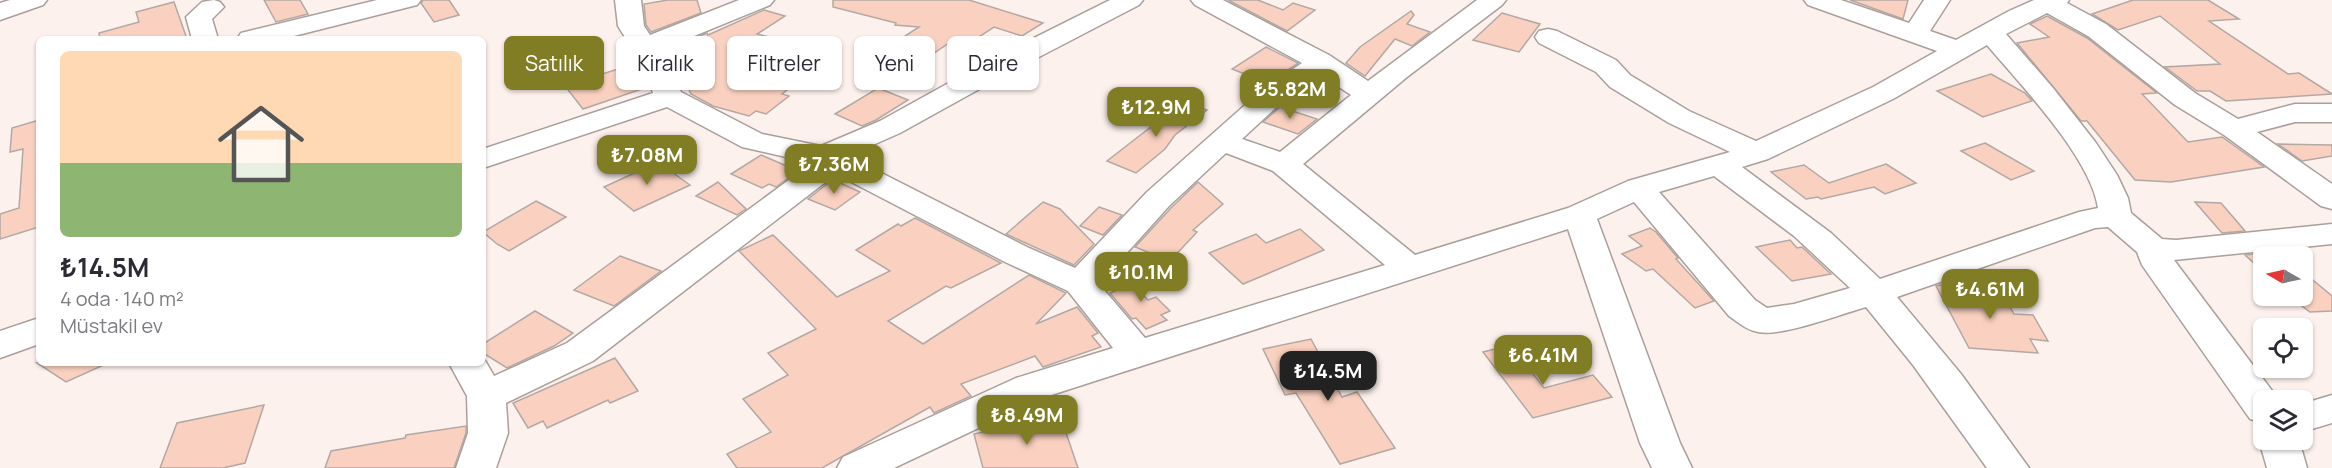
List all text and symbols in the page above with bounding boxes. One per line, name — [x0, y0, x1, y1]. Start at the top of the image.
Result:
chip: Satılık — [504, 36, 604, 90]
chip: Kiralık — [616, 36, 715, 90]
chip: Filtreler — [727, 36, 842, 90]
chip: Yeni — [854, 36, 935, 90]
chip: Daire — [947, 36, 1039, 90]
pin: ₺5.82M — [1241, 69, 1339, 120]
text: ₺5.82M — [1254, 75, 1326, 102]
pin: ₺12.9M — [1107, 87, 1205, 138]
icon: home — [207, 90, 315, 198]
text: ₺12.9M — [1121, 93, 1191, 120]
pin: ₺7.08M — [598, 135, 696, 186]
text: ₺7.08M — [611, 141, 683, 168]
pin: ₺7.36M — [785, 144, 883, 195]
text: ₺7.36M — [799, 150, 869, 177]
north arrow — [2253, 246, 2313, 306]
map controls — [2253, 246, 2313, 450]
text: ₺14.5M — [60, 249, 149, 285]
pin: ₺10.1M — [1092, 252, 1190, 303]
text: ₺10.1M — [1109, 258, 1173, 285]
pin: ₺4.61M — [1941, 269, 2039, 320]
text: ₺4.61M — [1955, 275, 2025, 302]
text: 4 oda · 140 m² — [60, 285, 184, 312]
text: Müstakil ev — [60, 312, 163, 339]
button: locate — [2253, 318, 2313, 378]
pin: ₺6.41M — [1494, 335, 1592, 386]
text: ₺6.41M — [1508, 341, 1578, 368]
pin: ₺14.5M — [1279, 351, 1377, 402]
text: ₺14.5M — [1294, 357, 1362, 384]
button: layers — [2253, 390, 2313, 450]
pin: ₺8.49M — [978, 395, 1076, 446]
text: ₺8.49M — [991, 401, 1063, 428]

